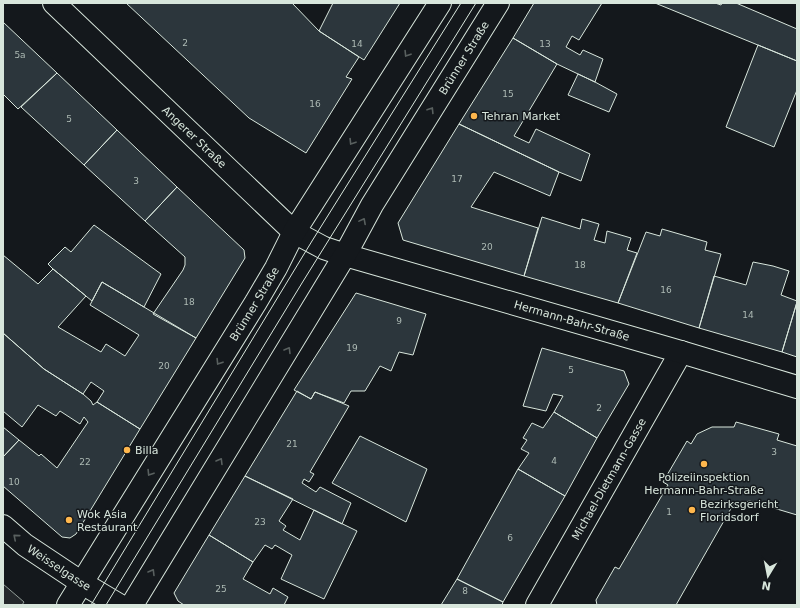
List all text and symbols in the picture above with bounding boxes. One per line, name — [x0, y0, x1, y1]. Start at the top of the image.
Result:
street label: Brünner Straße — [436, 18, 492, 97]
house number: 2 — [182, 38, 188, 48]
house number: 14 — [351, 39, 363, 49]
house number: 13 — [539, 39, 551, 49]
house number: 5a — [14, 50, 26, 60]
one-way arrow — [405, 50, 412, 57]
house number: 15 — [502, 89, 514, 99]
house number: 16 — [309, 99, 321, 109]
street label: Angerer Straße — [160, 103, 229, 171]
one-way arrow — [426, 107, 434, 114]
place label: Tehran Market — [481, 110, 561, 123]
marker: Tehran Market — [469, 111, 479, 121]
house number: 5 — [66, 114, 72, 124]
one-way arrow — [349, 138, 357, 145]
house number: 17 — [451, 174, 463, 184]
house number: 3 — [133, 176, 139, 186]
one-way arrow — [358, 218, 366, 225]
house number: 20 — [481, 242, 493, 252]
house number: 18 — [574, 260, 586, 270]
street label: Brünner Straße — [227, 264, 282, 343]
house number: 16 — [660, 285, 672, 295]
house number: 18 — [183, 297, 195, 307]
street label: Hermann-Bahr-Straße — [513, 298, 631, 343]
house number: 14 — [742, 310, 754, 320]
house number: 9 — [396, 316, 402, 326]
house number: 19 — [346, 343, 358, 353]
one-way arrow — [283, 347, 290, 354]
one-way arrow — [216, 358, 223, 365]
house number: 20 — [158, 361, 170, 371]
house number: 5 — [568, 365, 574, 375]
house number: 2 — [596, 403, 602, 413]
street label: Michael-Dietmann-Gasse — [569, 416, 649, 542]
house number: 21 — [286, 439, 298, 449]
place label: Billa — [135, 444, 158, 457]
marker: Billa — [122, 445, 132, 455]
house number: 3 — [771, 447, 777, 457]
house number: 4 — [551, 456, 557, 466]
house number: 22 — [79, 457, 91, 467]
one-way arrow — [215, 458, 223, 465]
marker: Polizeiinspektion Hermann-Bahr-Straße — [699, 459, 709, 469]
one-way arrow — [147, 469, 155, 476]
place label: Polizeiinspektion Hermann-Bahr-Straße — [644, 471, 764, 497]
house number: 10 — [8, 477, 20, 487]
place label: Bezirksgericht Floridsdorf — [700, 498, 779, 524]
marker: Bezirksgericht Floridsdorf — [687, 505, 697, 515]
house number: 1 — [666, 507, 672, 517]
place label: Wok Asia Restaurant — [77, 508, 138, 534]
marker: Wok Asia Restaurant — [64, 515, 74, 525]
house number: 23 — [254, 517, 266, 527]
house number: 6 — [507, 533, 513, 543]
one-way arrow — [13, 534, 20, 541]
street label: Weisselgasse — [25, 542, 93, 593]
north arrow — [748, 556, 788, 596]
one-way arrow — [148, 569, 155, 576]
text: N — [761, 578, 772, 593]
house number: 25 — [215, 584, 227, 594]
house number: 8 — [462, 586, 468, 596]

